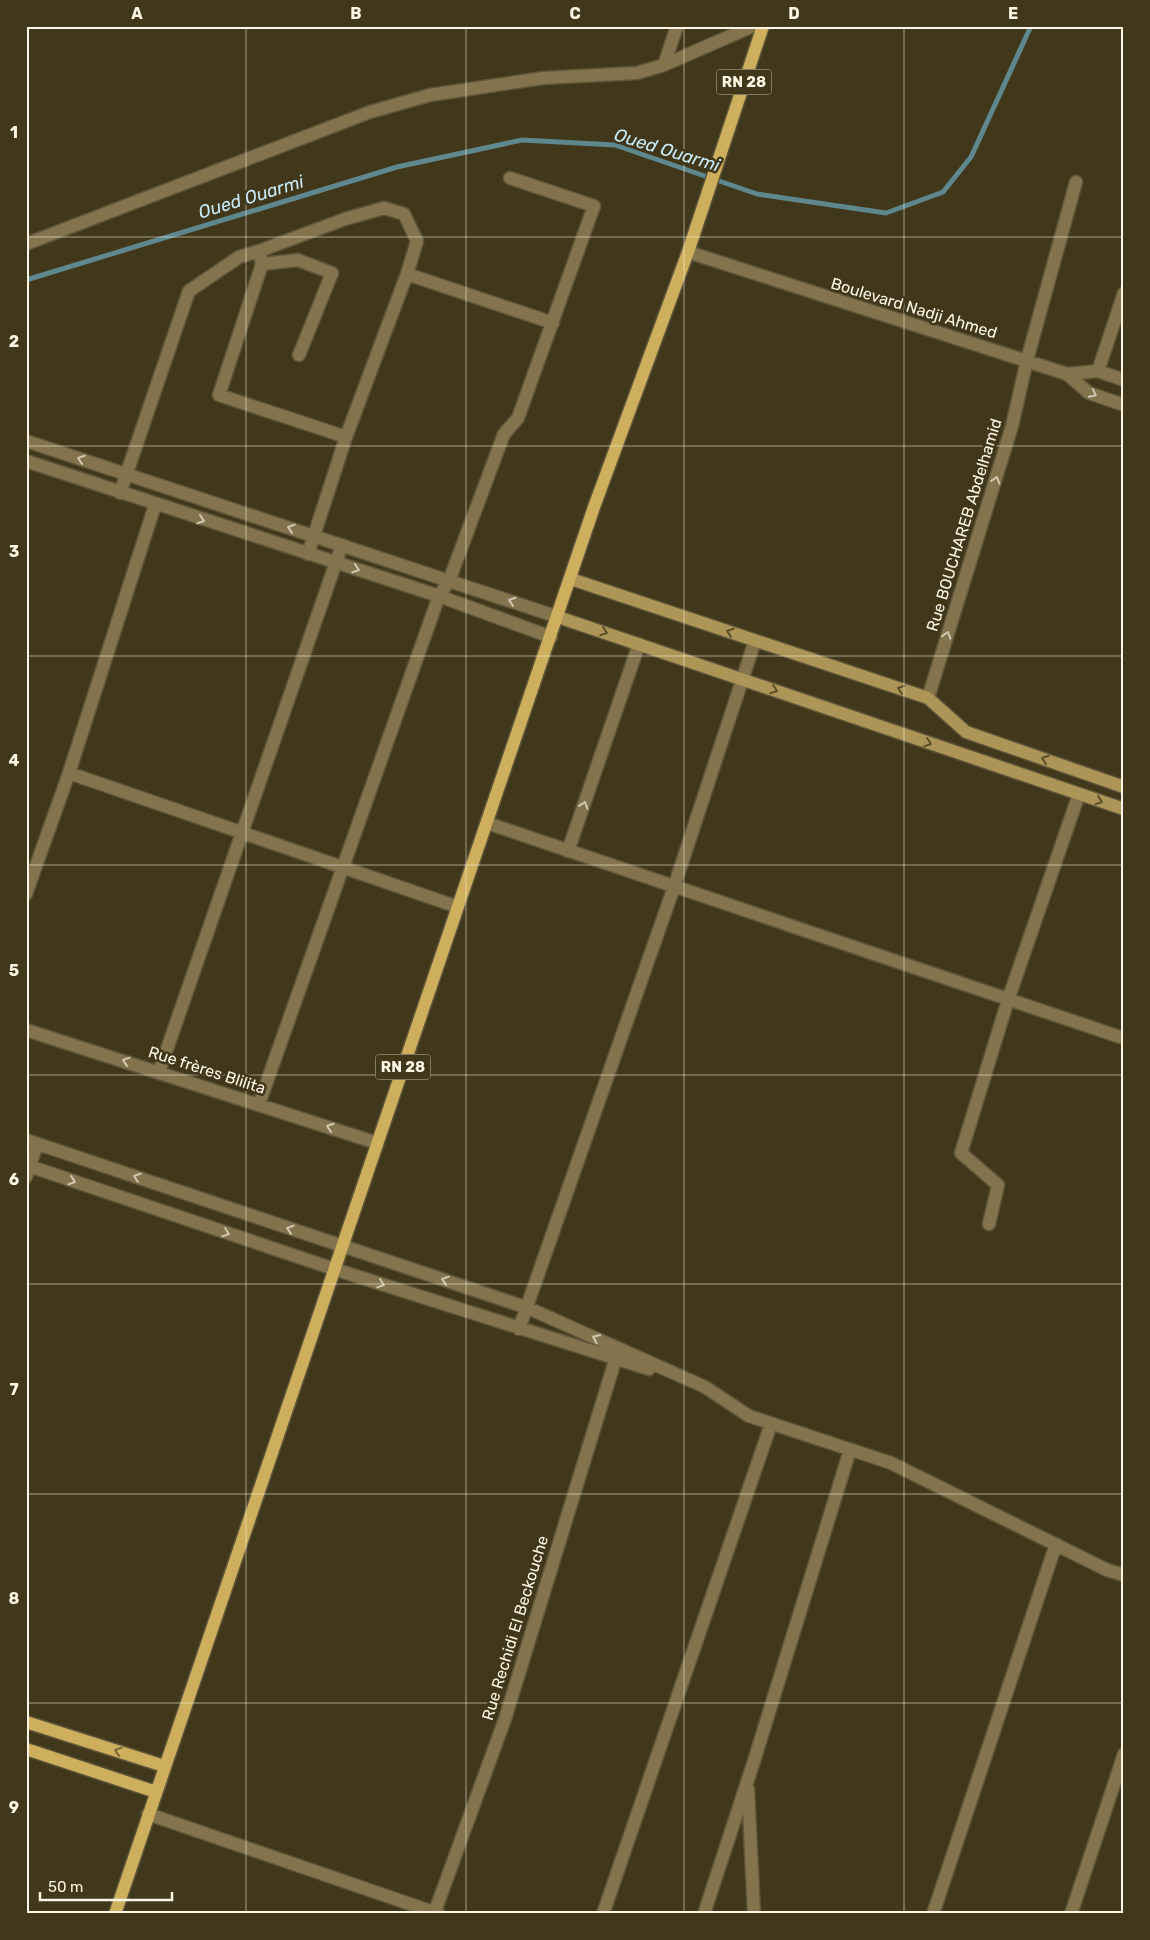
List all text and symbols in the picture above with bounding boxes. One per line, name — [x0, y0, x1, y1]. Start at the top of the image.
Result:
text: A — [131, 4, 143, 23]
text: B — [350, 4, 362, 23]
text: C — [569, 4, 581, 23]
text: D — [788, 4, 800, 23]
text: E — [1008, 4, 1018, 23]
road number: RN 28 — [716, 70, 772, 94]
text: 1 — [10, 123, 18, 142]
water label: Oued Ouarmi — [612, 124, 723, 177]
water label: Oued Ouarmi — [196, 170, 307, 223]
street label: Boulevard Nadji Ahmed — [829, 274, 999, 342]
text: 2 — [9, 332, 19, 351]
one-way arrow — [1088, 387, 1097, 398]
street label: Rue BOUCHAREB Abdelhamid — [923, 416, 1005, 634]
one-way arrow — [77, 455, 86, 465]
one-way arrow — [990, 476, 1000, 484]
one-way arrow — [197, 514, 205, 524]
one-way arrow — [287, 524, 296, 534]
text: 3 — [9, 542, 19, 561]
one-way arrow — [351, 564, 360, 574]
one-way arrow — [508, 597, 516, 607]
one-way arrow — [599, 627, 608, 637]
one-way arrow — [727, 628, 735, 638]
one-way arrow — [941, 631, 951, 639]
one-way arrow — [770, 685, 778, 695]
one-way arrow — [897, 685, 906, 695]
one-way arrow — [924, 737, 932, 747]
text: 4 — [9, 751, 20, 770]
one-way arrow — [1041, 755, 1049, 765]
one-way arrow — [1094, 795, 1102, 805]
one-way arrow — [578, 801, 588, 810]
text: 5 — [9, 961, 19, 980]
street label: Rue frères Blilita — [146, 1042, 268, 1098]
road number: RN 28 — [376, 1054, 430, 1080]
one-way arrow — [122, 1057, 130, 1067]
one-way arrow — [327, 1123, 335, 1133]
text: 6 — [9, 1170, 19, 1189]
one-way arrow — [133, 1173, 141, 1183]
one-way arrow — [68, 1175, 76, 1185]
one-way arrow — [287, 1225, 295, 1235]
one-way arrow — [222, 1227, 230, 1237]
one-way arrow — [441, 1276, 449, 1286]
one-way arrow — [376, 1278, 384, 1288]
one-way arrow — [592, 1334, 601, 1345]
text: 7 — [9, 1380, 19, 1399]
street label: Rue Rechidi El Beckouche — [478, 1533, 552, 1723]
text: 8 — [9, 1589, 20, 1608]
one-way arrow — [114, 1747, 123, 1757]
text: 9 — [9, 1798, 19, 1817]
scale bar — [40, 1870, 172, 1902]
text: 50 m — [48, 1878, 83, 1896]

